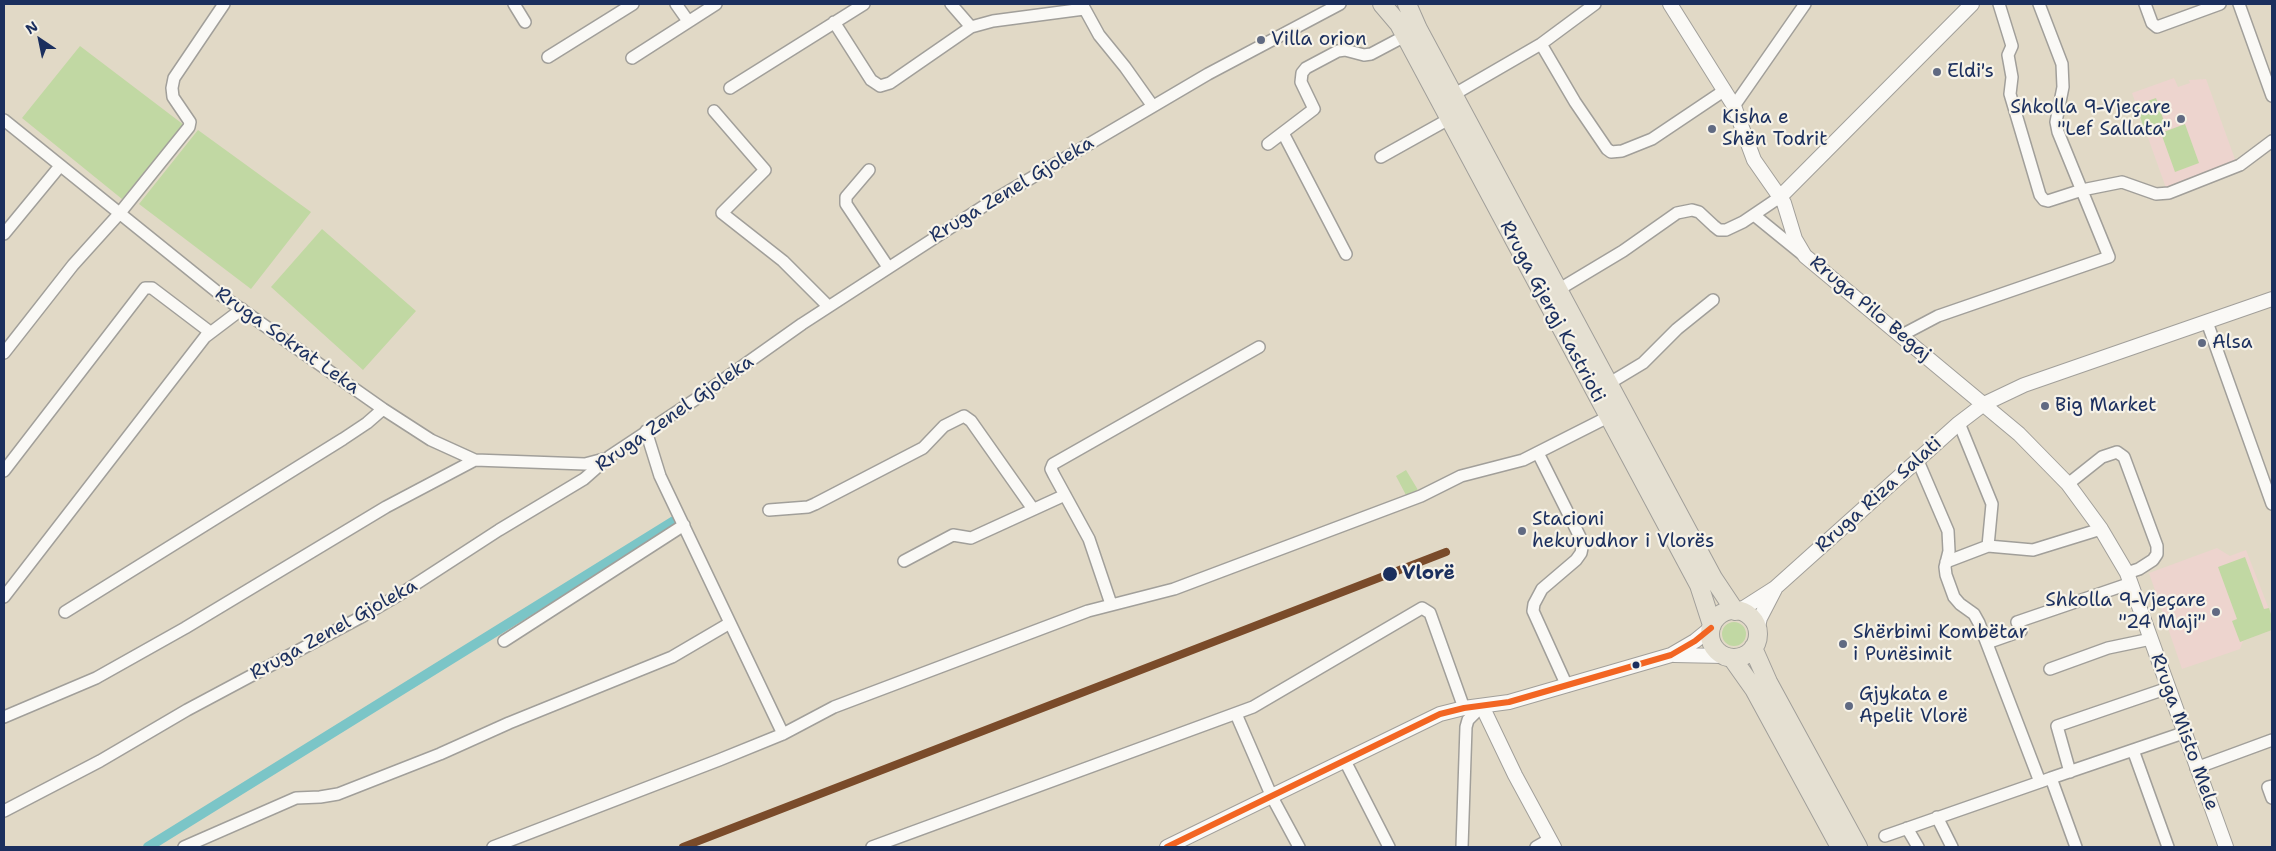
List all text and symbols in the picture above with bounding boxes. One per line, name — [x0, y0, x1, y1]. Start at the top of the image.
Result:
north arrow — [15, 15, 65, 65]
text: N — [22, 17, 41, 38]
place label: Villa orion — [1271, 29, 1367, 51]
marker: Villa orion — [1255, 34, 1267, 46]
place label: Eldi's — [1947, 61, 1994, 83]
marker: Eldi's — [1931, 66, 1943, 78]
place label: Shkolla 9-Vjeçare "Lef Sallata" — [2010, 97, 2171, 141]
place label: Kisha e Shën Todrit — [1722, 107, 1827, 151]
marker: Shkolla 9-Vjeçare "Lef Sallata" — [2175, 113, 2187, 125]
marker: Kisha e Shën Todrit — [1706, 123, 1718, 135]
street label: Rruga Zenel Gjoleka — [926, 132, 1098, 248]
street label: Rruga Gjergj Kastrioti — [1494, 217, 1610, 407]
street label: Rruga Pilo Begaj — [1805, 252, 1935, 366]
street label: Rruga Sokrat Leka — [210, 283, 364, 399]
place label: Alsa — [2212, 332, 2252, 354]
marker: Alsa — [2196, 337, 2208, 349]
street label: Rruga Zenel Gjoleka — [592, 351, 758, 477]
place label: Big Market — [2055, 395, 2157, 417]
marker: Big Market — [2039, 400, 2051, 412]
street label: Rruga Riza Salati — [1811, 432, 1947, 558]
place label: Stacioni hekurudhor i Vlorës — [1532, 509, 1714, 553]
marker: Stacioni hekurudhor i Vlorës — [1516, 525, 1528, 537]
place label: Vlorë — [1402, 563, 1455, 585]
marker: Vlorë — [1381, 565, 1399, 583]
street label: Rruga Zenel Gjoleka — [247, 575, 421, 685]
place label: Shkolla 9-Vjeçare "24 Maji" — [2045, 590, 2206, 634]
marker: Shkolla 9-Vjeçare "24 Maji" — [2210, 606, 2222, 618]
place label: Shërbimi Kombëtar i Punësimit — [1853, 622, 2027, 666]
marker: Shërbimi Kombëtar i Punësimit — [1837, 638, 1849, 650]
street label: Rruga Misto Mele — [2145, 651, 2223, 813]
unlabelled marker — [1631, 660, 1641, 670]
place label: Gjykata e Apelit Vlorë — [1859, 684, 1968, 728]
marker: Gjykata e Apelit Vlorë — [1843, 700, 1855, 712]

